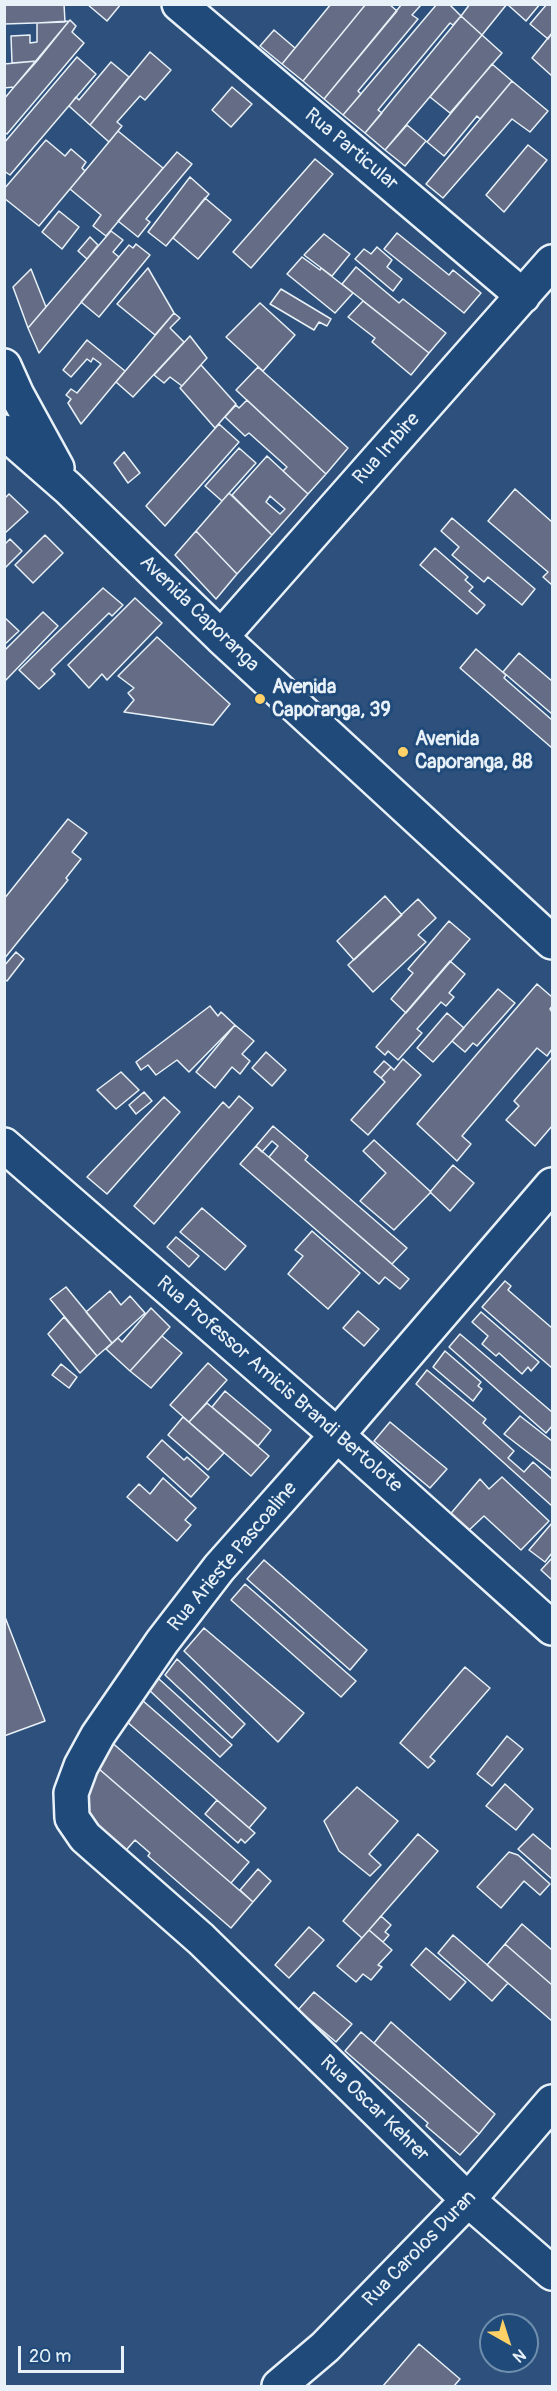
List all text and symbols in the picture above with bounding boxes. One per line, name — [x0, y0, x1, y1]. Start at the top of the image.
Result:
street label: Rua Particular — [299, 104, 403, 196]
street label: Rua Imbire — [348, 408, 426, 490]
street label: Avenida Caporanga — [134, 551, 264, 677]
place label: Avenida Caporanga, 39 — [272, 676, 391, 723]
marker: Avenida Caporanga, 39 — [253, 692, 267, 706]
place label: Avenida Caporanga, 88 — [415, 728, 533, 775]
marker: Avenida Caporanga, 88 — [396, 745, 410, 759]
street label: Rua Professor Amicis Brandi Bertolote — [151, 1272, 407, 1498]
street label: Rua Arieste Pascoaline — [163, 1477, 303, 1637]
street label: Rua Oscar Kehrer — [314, 2051, 434, 2167]
street label: Rua Carolos Duran — [358, 2186, 482, 2312]
north arrow — [479, 2313, 539, 2373]
scale bar — [21, 2334, 128, 2372]
text: N — [509, 2344, 530, 2367]
text: 20 m — [29, 2345, 71, 2368]

